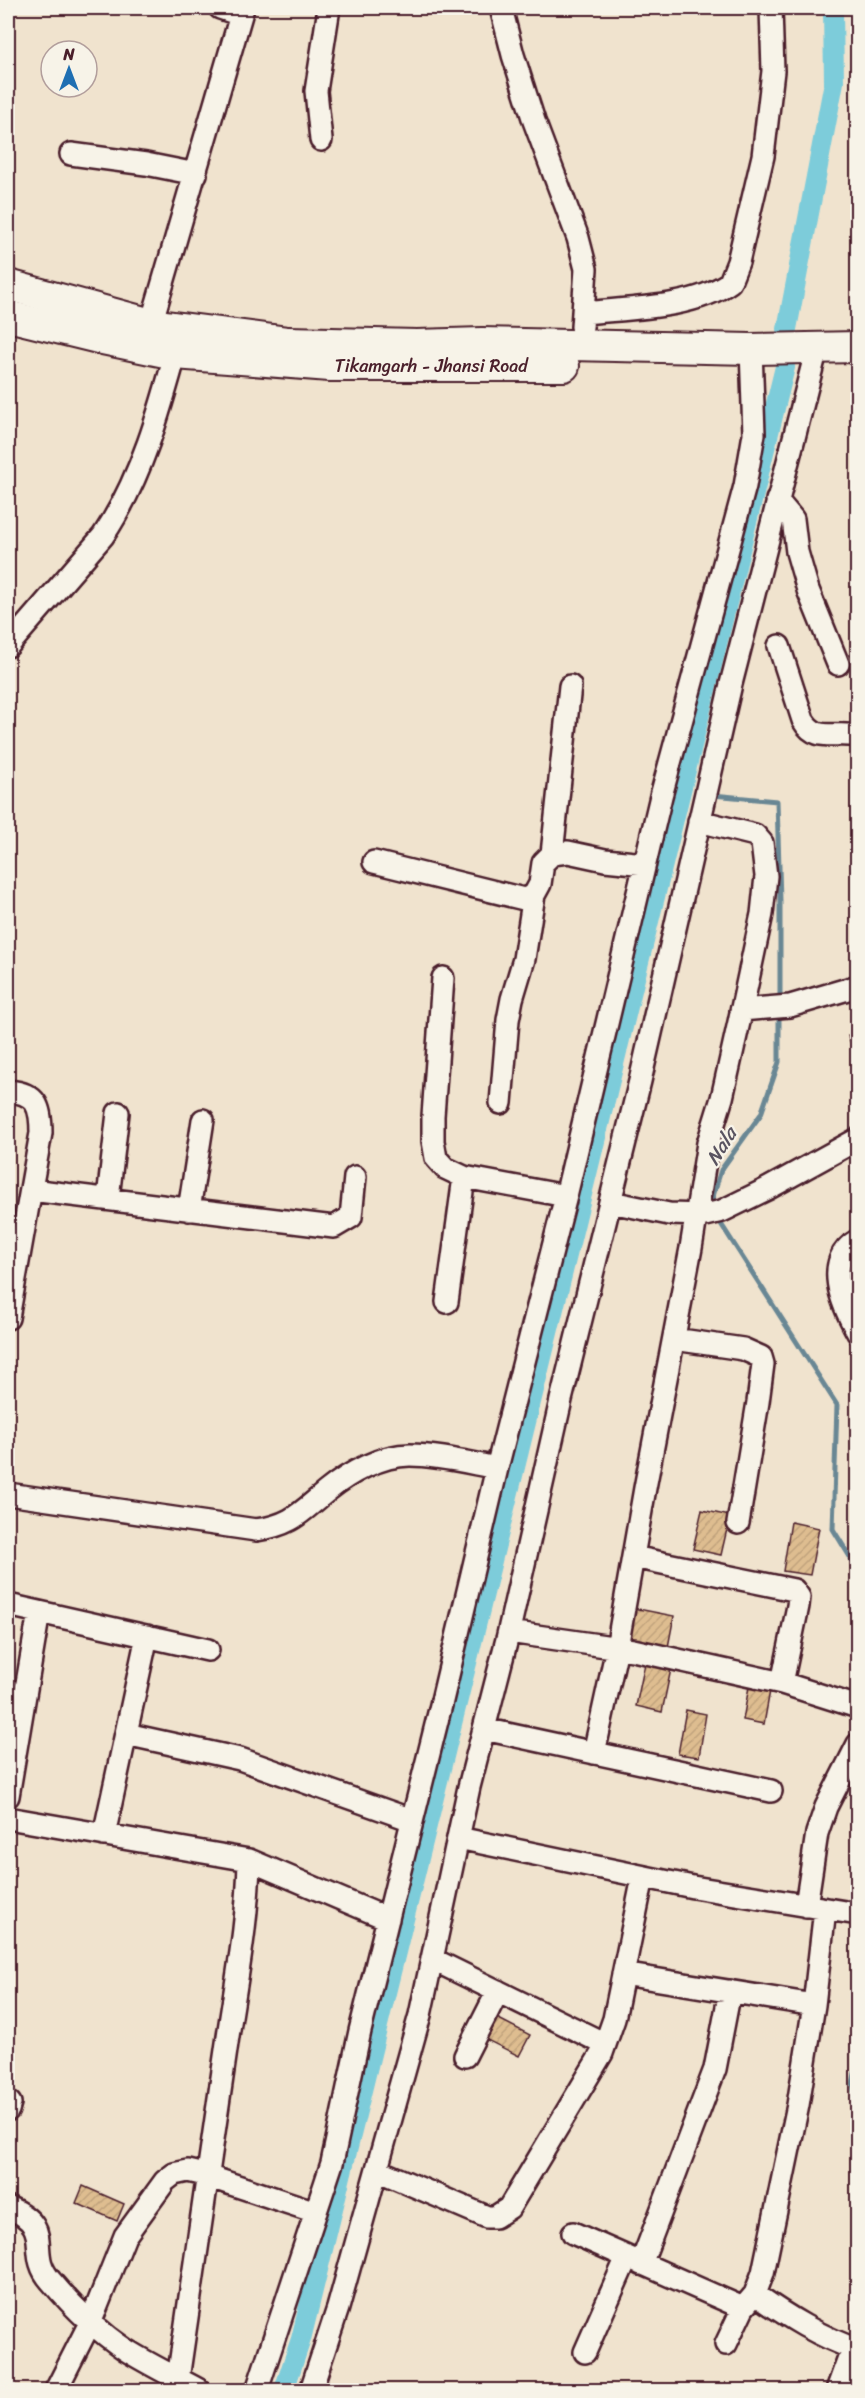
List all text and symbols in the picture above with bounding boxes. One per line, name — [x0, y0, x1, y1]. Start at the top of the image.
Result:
north arrow — [39, 39, 99, 99]
text: N — [62, 40, 75, 69]
street label: Tikamgarh - Jhansi Road — [335, 350, 529, 382]
water label: Nala — [696, 1118, 748, 1172]

